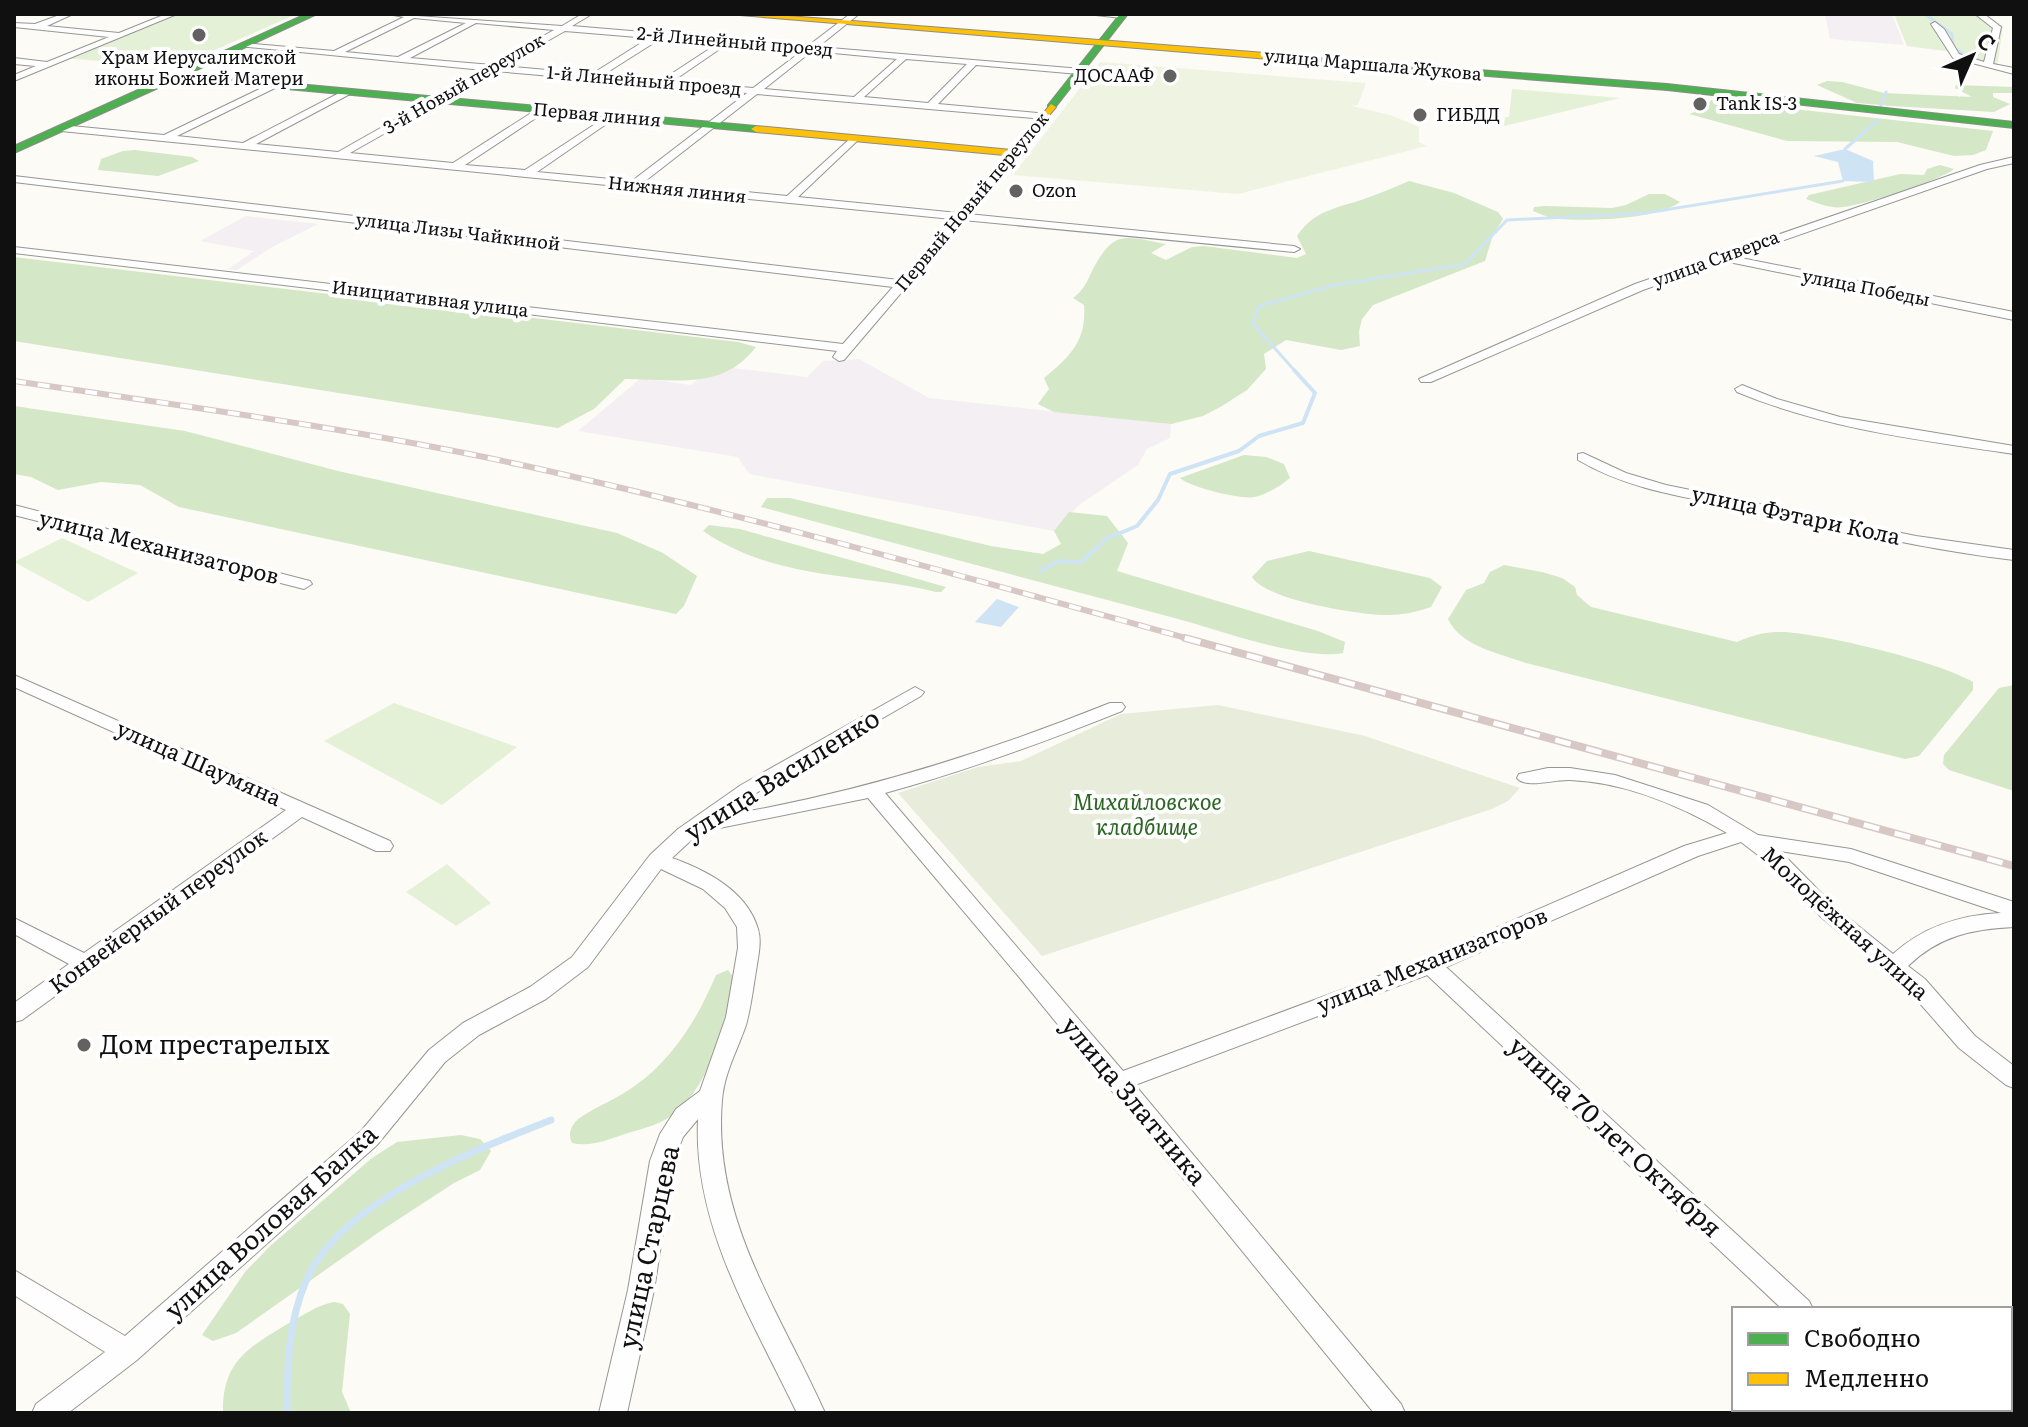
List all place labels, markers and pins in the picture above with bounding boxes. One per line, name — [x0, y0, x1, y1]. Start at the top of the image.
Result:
marker: Храм Иерусалимской иконы Божией Матери — [190, 26, 208, 44]
place label: Храм Иерусалимской иконы Божией Матери — [94, 43, 304, 91]
place label: ДОСААФ — [1074, 61, 1154, 88]
marker: ДОСААФ — [1161, 67, 1179, 85]
place label: Tank IS-3 — [1716, 89, 1797, 116]
marker: Tank IS-3 — [1691, 95, 1709, 113]
place label: ГИБДД — [1436, 100, 1500, 127]
marker: ГИБДД — [1411, 106, 1429, 124]
place label: Ozon — [1032, 176, 1077, 203]
marker: Ozon — [1007, 182, 1025, 200]
place label: Дом престарелых — [100, 1023, 330, 1062]
marker: Дом престарелых — [75, 1036, 93, 1054]

